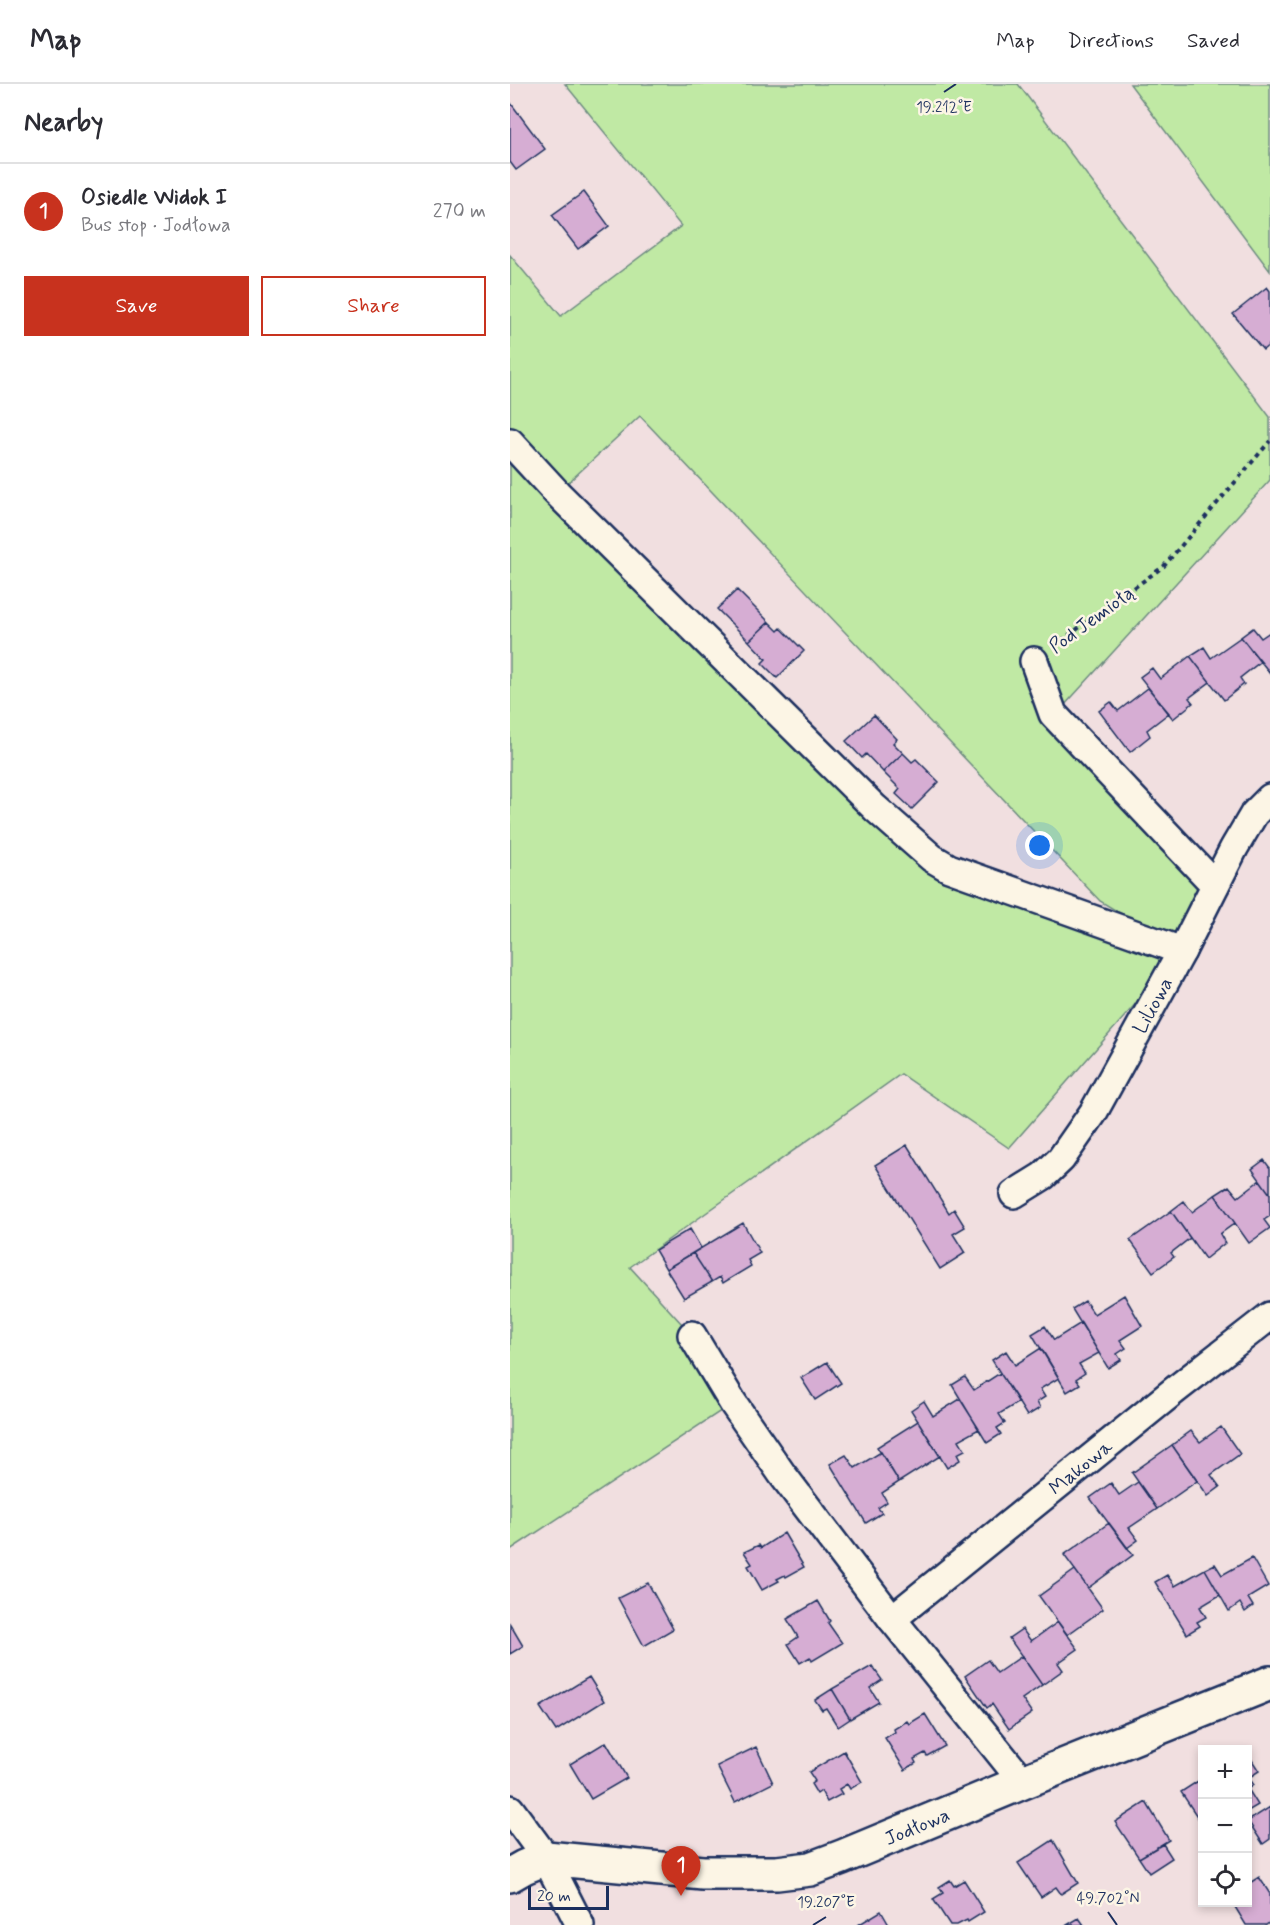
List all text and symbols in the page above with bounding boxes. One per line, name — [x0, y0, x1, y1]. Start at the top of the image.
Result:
text: Map — [30, 23, 81, 60]
text: Map — [996, 27, 1035, 55]
text: Directions — [1068, 27, 1154, 55]
text: Saved — [1187, 27, 1240, 55]
text: 19.212°E — [916, 98, 972, 118]
text: Nearby — [24, 106, 103, 140]
text: Osiedle Widok I — [81, 184, 227, 212]
text: 1 — [39, 198, 48, 225]
text: 270 m — [433, 198, 486, 225]
text: Bus stop · Jodłowa — [81, 212, 231, 239]
button: Save — [24, 276, 249, 336]
button: Share — [261, 276, 486, 336]
street label: Pod Jemiołą — [1044, 580, 1140, 660]
your location — [1025, 831, 1054, 860]
street label: Liliowa — [1127, 973, 1180, 1039]
street label: Makowa — [1044, 1433, 1119, 1502]
map controls — [1198, 1745, 1252, 1907]
button: + — [1198, 1745, 1252, 1799]
button: − — [1198, 1799, 1252, 1853]
street label: Jodłowa — [881, 1802, 954, 1853]
pin: 1 — [662, 1846, 700, 1896]
button: locate — [1198, 1853, 1252, 1907]
scale bar — [528, 1883, 609, 1910]
text: 20 m — [537, 1886, 571, 1907]
text: 49.702°N — [1077, 1889, 1139, 1909]
text: 19.207°E — [797, 1893, 855, 1913]

